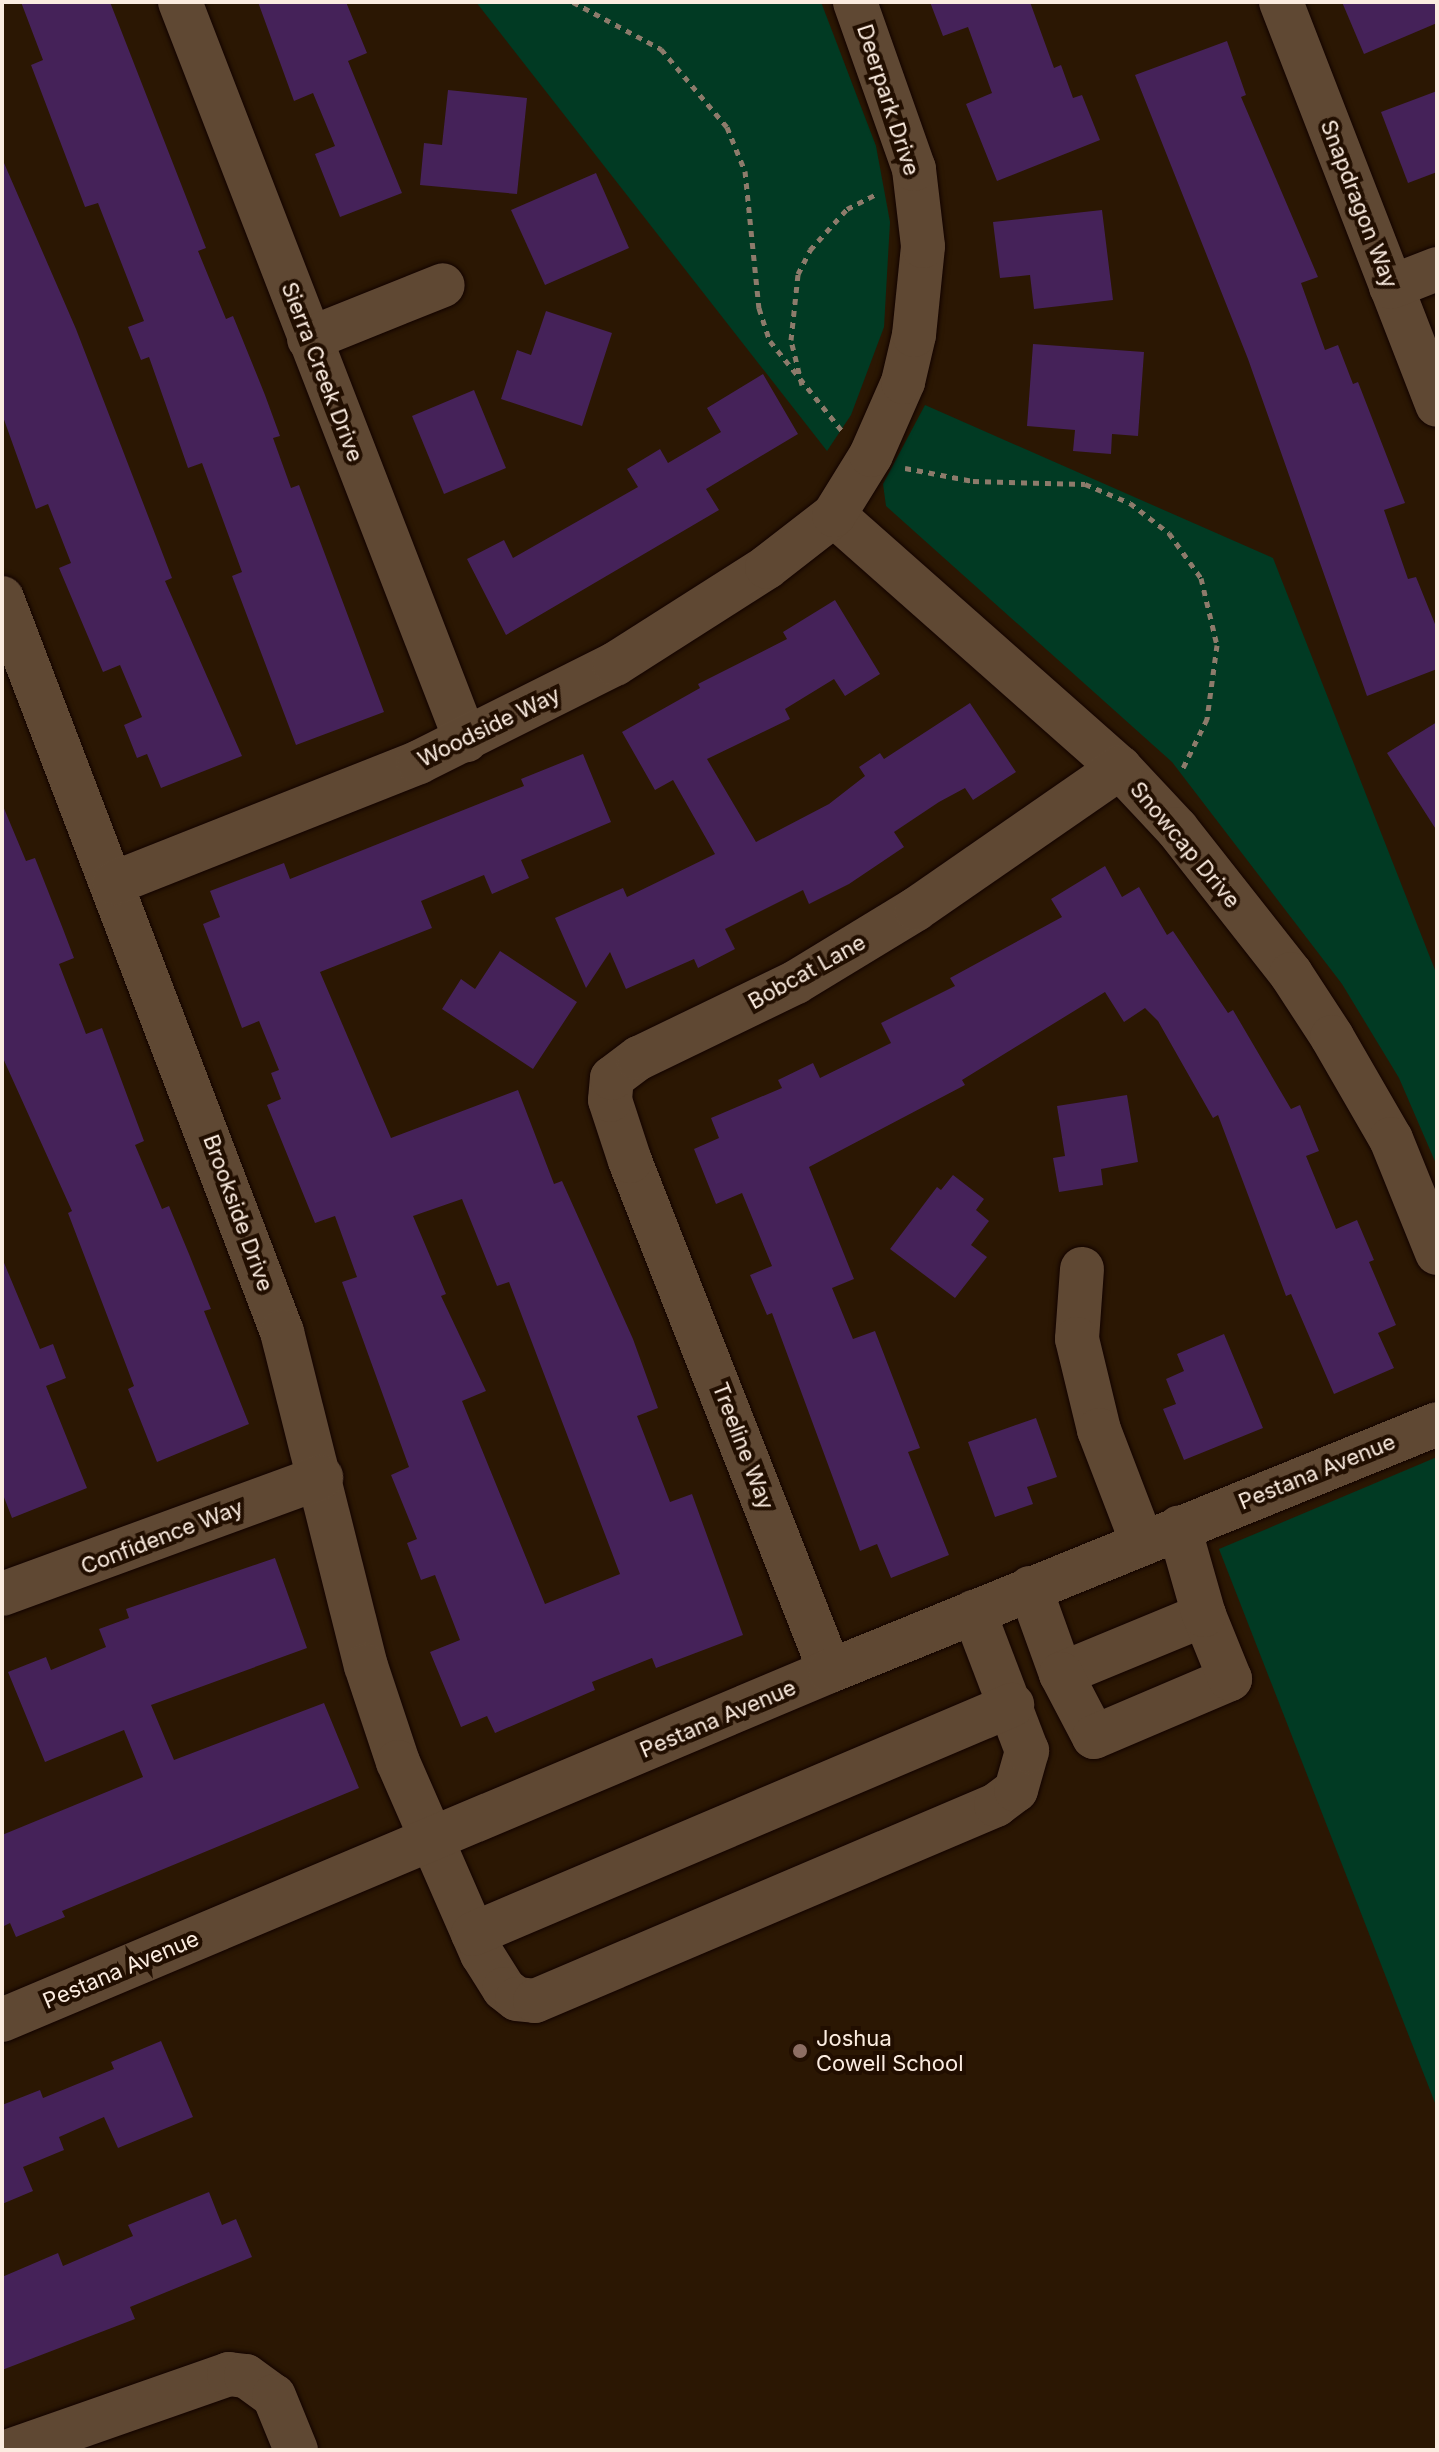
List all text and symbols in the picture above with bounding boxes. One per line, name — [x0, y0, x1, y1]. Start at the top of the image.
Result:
street label: Deerpark Drive — [851, 21, 925, 179]
street label: Snapdragon Way — [1315, 116, 1403, 292]
street label: Sierra Creek Drive — [276, 278, 368, 466]
street label: Woodside Way — [414, 681, 564, 773]
street label: Snowcap Drive — [1124, 776, 1246, 914]
street label: Bobcat Lane — [744, 929, 870, 1015]
street label: Brookside Drive — [197, 1131, 279, 1295]
street label: Treeline Way — [707, 1379, 779, 1513]
street label: Pestana Avenue — [1235, 1429, 1399, 1515]
street label: Confidence Way — [77, 1494, 247, 1580]
street label: Pestana Avenue — [636, 1674, 800, 1764]
street label: Pestana Avenue — [39, 1925, 203, 2015]
place label: Joshua Cowell School — [816, 2025, 964, 2076]
marker: Joshua Cowell School — [791, 2042, 809, 2060]

